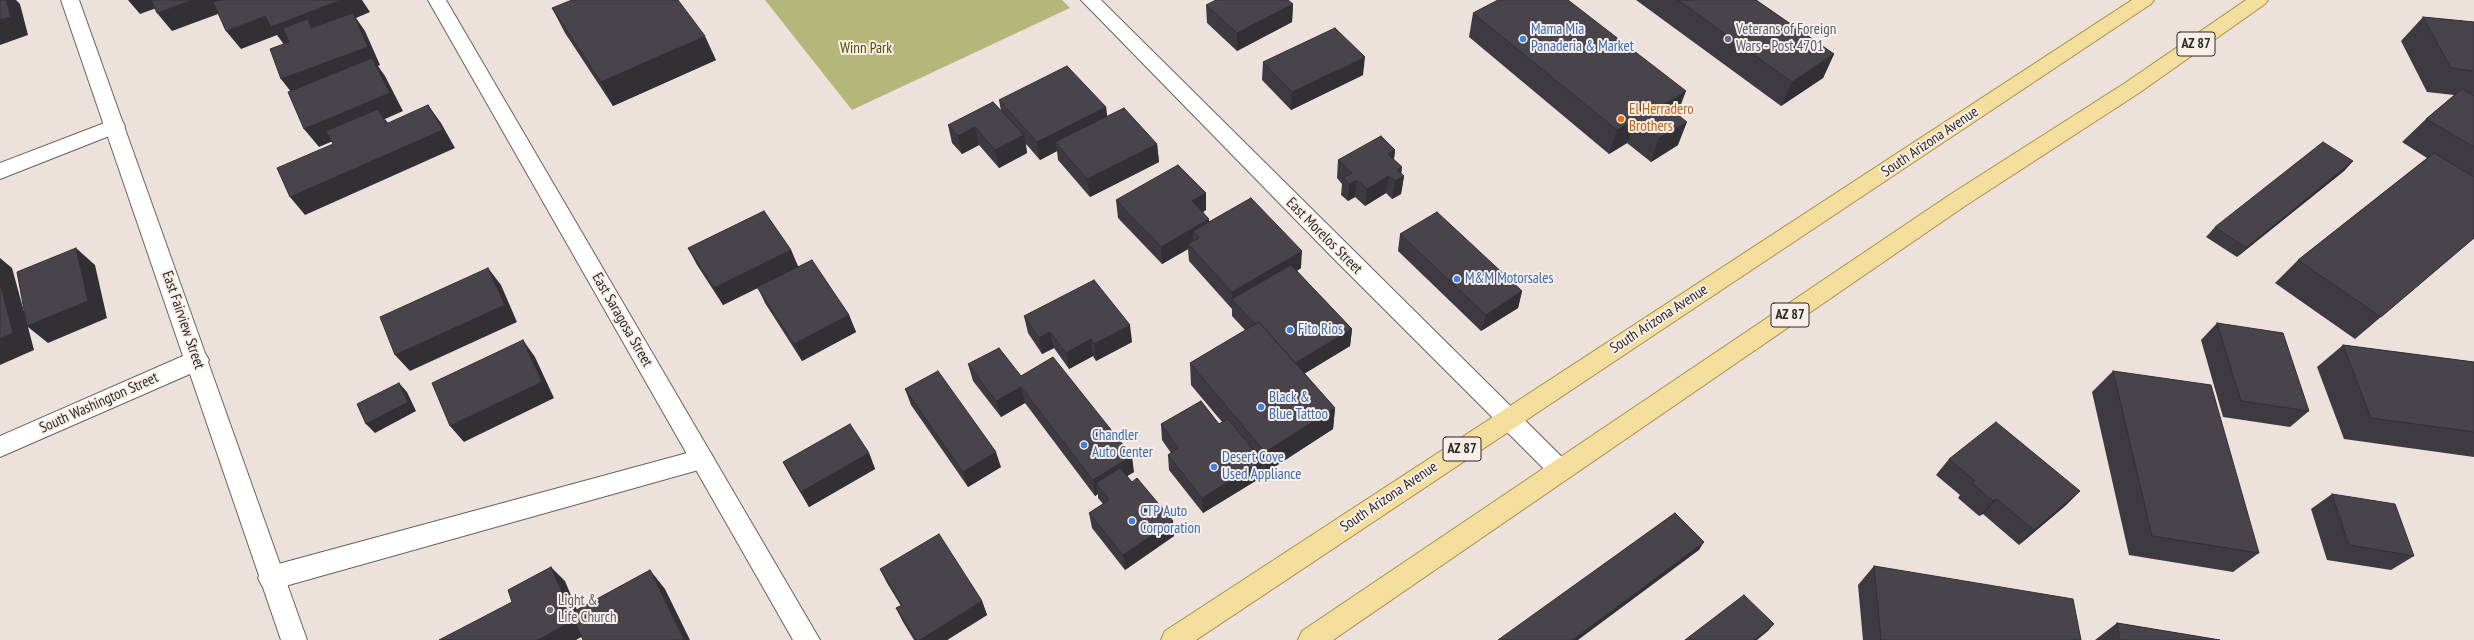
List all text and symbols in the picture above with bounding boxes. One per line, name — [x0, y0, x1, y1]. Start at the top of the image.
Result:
place label: Mama Mia Panaderia & Market — [1531, 21, 1634, 56]
place label: Veterans of Foreign Wars - Post 4701 — [1736, 21, 1836, 56]
road number: AZ 87 — [2177, 32, 2215, 56]
marker: Mama Mia Panaderia & Market — [1518, 34, 1528, 44]
marker: Veterans of Foreign Wars - Post 4701 — [1723, 34, 1733, 44]
park label: Winn Park — [840, 40, 892, 58]
place label: El Herradero Brothers — [1629, 101, 1694, 136]
street label: South Arizona Avenue — [1878, 103, 1982, 181]
marker: El Herradero Brothers — [1616, 114, 1626, 124]
street label: East Morelos Street — [1282, 194, 1366, 278]
street label: East Fairview Street — [158, 269, 208, 371]
street label: East Saragosa Street — [588, 270, 656, 370]
place label: M&M Motorsales — [1465, 270, 1554, 288]
marker: M&M Motorsales — [1452, 274, 1462, 284]
street label: South Arizona Avenue — [1607, 281, 1711, 357]
road number: AZ 87 — [1771, 303, 1809, 327]
place label: Fito Rios — [1298, 321, 1343, 339]
marker: Fito Rios — [1285, 325, 1295, 335]
street label: South Washington Street — [37, 369, 161, 437]
place label: Black & Blue Tattoo — [1269, 389, 1328, 424]
marker: Black & Blue Tattoo — [1256, 402, 1266, 412]
place label: Chandler Auto Center — [1092, 427, 1153, 462]
road number: AZ 87 — [1443, 437, 1481, 461]
marker: Chandler Auto Center — [1079, 440, 1089, 450]
place label: Desert Cove Used Appliance — [1222, 449, 1302, 484]
street label: South Arizona Avenue — [1337, 458, 1441, 536]
marker: Desert Cove Used Appliance — [1209, 462, 1219, 472]
place label: CTP Auto Corporation — [1140, 503, 1201, 538]
marker: CTP Auto Corporation — [1127, 516, 1137, 526]
place label: Light & Life Church — [558, 592, 617, 627]
marker: Light & Life Church — [545, 605, 555, 615]

